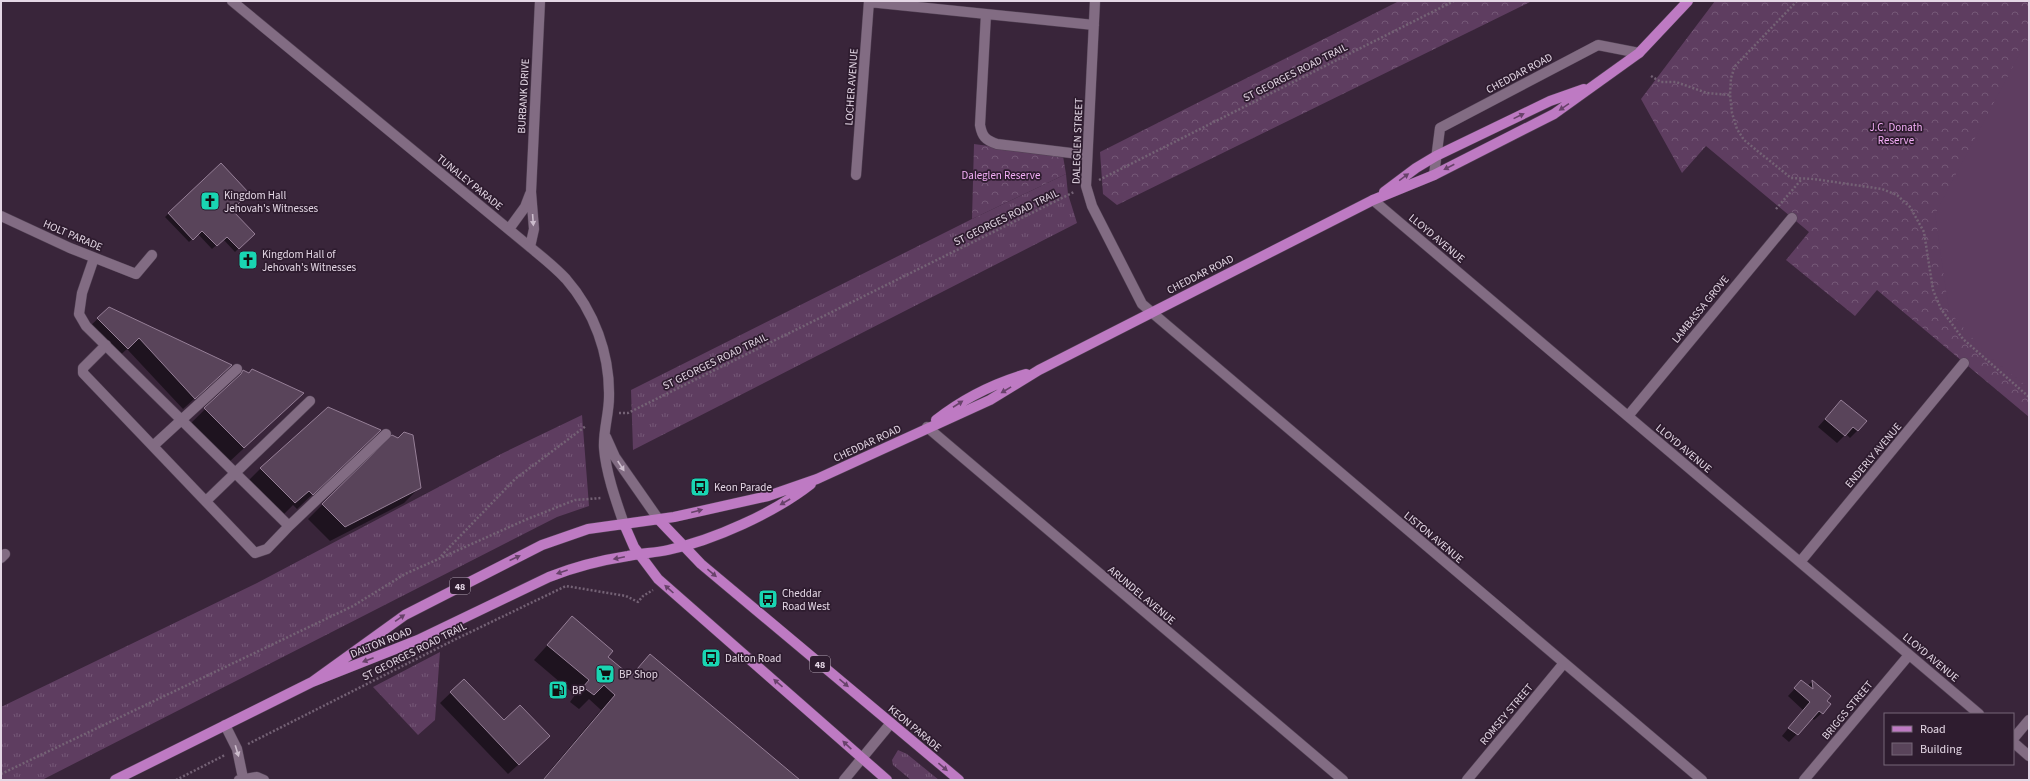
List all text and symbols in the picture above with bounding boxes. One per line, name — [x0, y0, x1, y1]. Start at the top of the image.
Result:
street label: ST GEORGES ROAD TRAIL — [1240, 39, 1351, 105]
street label: LOCHER AVENUE — [841, 48, 862, 126]
street label: CHEDDAR ROAD — [1483, 50, 1555, 97]
street label: BURBANK DRIVE — [514, 58, 533, 134]
street label: DALEGLEN STREET — [1068, 98, 1087, 184]
one-way arrow — [1559, 103, 1569, 111]
one-way arrow — [1513, 113, 1524, 119]
park label: J.C. Donath Reserve — [1870, 120, 1922, 148]
street label: TUNALEY PARADE — [433, 151, 506, 214]
one-way arrow — [1443, 164, 1455, 170]
park label: Daleglen Reserve — [962, 168, 1041, 183]
one-way arrow — [1399, 173, 1409, 181]
street label: ST GEORGES ROAD TRAIL — [951, 185, 1062, 249]
place label: Kingdom Hall Jehovah's Witnesses — [224, 188, 319, 216]
church icon: Kingdom Hall Jehovah's Witnesses — [199, 190, 221, 212]
street label: LLOYD AVENUE — [1405, 210, 1468, 266]
one-way arrow — [530, 214, 537, 226]
street label: HOLT PARADE — [41, 216, 105, 255]
place label: Kingdom Hall of Jehovah's Witnesses — [262, 247, 357, 275]
church icon: Kingdom Hall of Jehovah's Witnesses — [237, 249, 259, 271]
street label: CHEDDAR ROAD — [1164, 251, 1236, 298]
street label: LAMBASSA GROVE — [1668, 272, 1733, 346]
street label: ST GEORGES ROAD TRAIL — [660, 329, 771, 393]
one-way arrow — [1000, 387, 1012, 394]
one-way arrow — [952, 400, 964, 407]
street label: ENDERLY AVENUE — [1842, 419, 1905, 491]
street label: LLOYD AVENUE — [1652, 420, 1715, 476]
street label: CHEDDAR ROAD — [831, 421, 904, 466]
one-way arrow — [617, 461, 625, 471]
bus stop icon: Keon Parade — [689, 476, 711, 498]
place label: Keon Parade — [714, 480, 772, 495]
one-way arrow — [779, 498, 791, 505]
one-way arrow — [691, 508, 703, 514]
street label: LISTON AVENUE — [1401, 508, 1467, 567]
one-way arrow — [510, 555, 521, 561]
one-way arrow — [613, 555, 625, 561]
street label: ARUNDEL AVENUE — [1105, 563, 1179, 628]
one-way arrow — [707, 568, 717, 577]
one-way arrow — [556, 569, 568, 575]
road number: 48 — [450, 578, 470, 594]
one-way arrow — [664, 585, 674, 594]
place label: Cheddar Road West — [782, 586, 830, 614]
bus stop icon: Cheddar Road West — [757, 588, 779, 610]
one-way arrow — [395, 614, 406, 623]
street label: ST GEORGES ROAD TRAIL — [359, 618, 470, 684]
street label: DALTON ROAD — [348, 623, 414, 662]
street label: LLOYD AVENUE — [1899, 629, 1962, 685]
bus stop icon: Dalton Road — [700, 647, 722, 669]
place label: Dalton Road — [725, 651, 781, 666]
road number: 48 — [810, 656, 830, 672]
one-way arrow — [361, 658, 373, 664]
supermarket icon: BP Shop — [594, 663, 616, 685]
place label: BP Shop — [619, 667, 658, 682]
street label: BRIGGS STREET — [1818, 678, 1877, 743]
fuel station icon: BP — [547, 679, 569, 701]
one-way arrow — [773, 679, 783, 688]
one-way arrow — [838, 679, 849, 688]
street label: ROMSEY STREET — [1476, 680, 1537, 748]
place label: BP — [572, 683, 585, 698]
street label: KEON PARADE — [885, 702, 945, 755]
legend — [1884, 713, 2014, 765]
text: Road — [1920, 721, 1946, 738]
one-way arrow — [842, 740, 852, 750]
text: Building — [1920, 741, 1962, 758]
one-way arrow — [234, 745, 240, 757]
one-way arrow — [938, 762, 948, 771]

